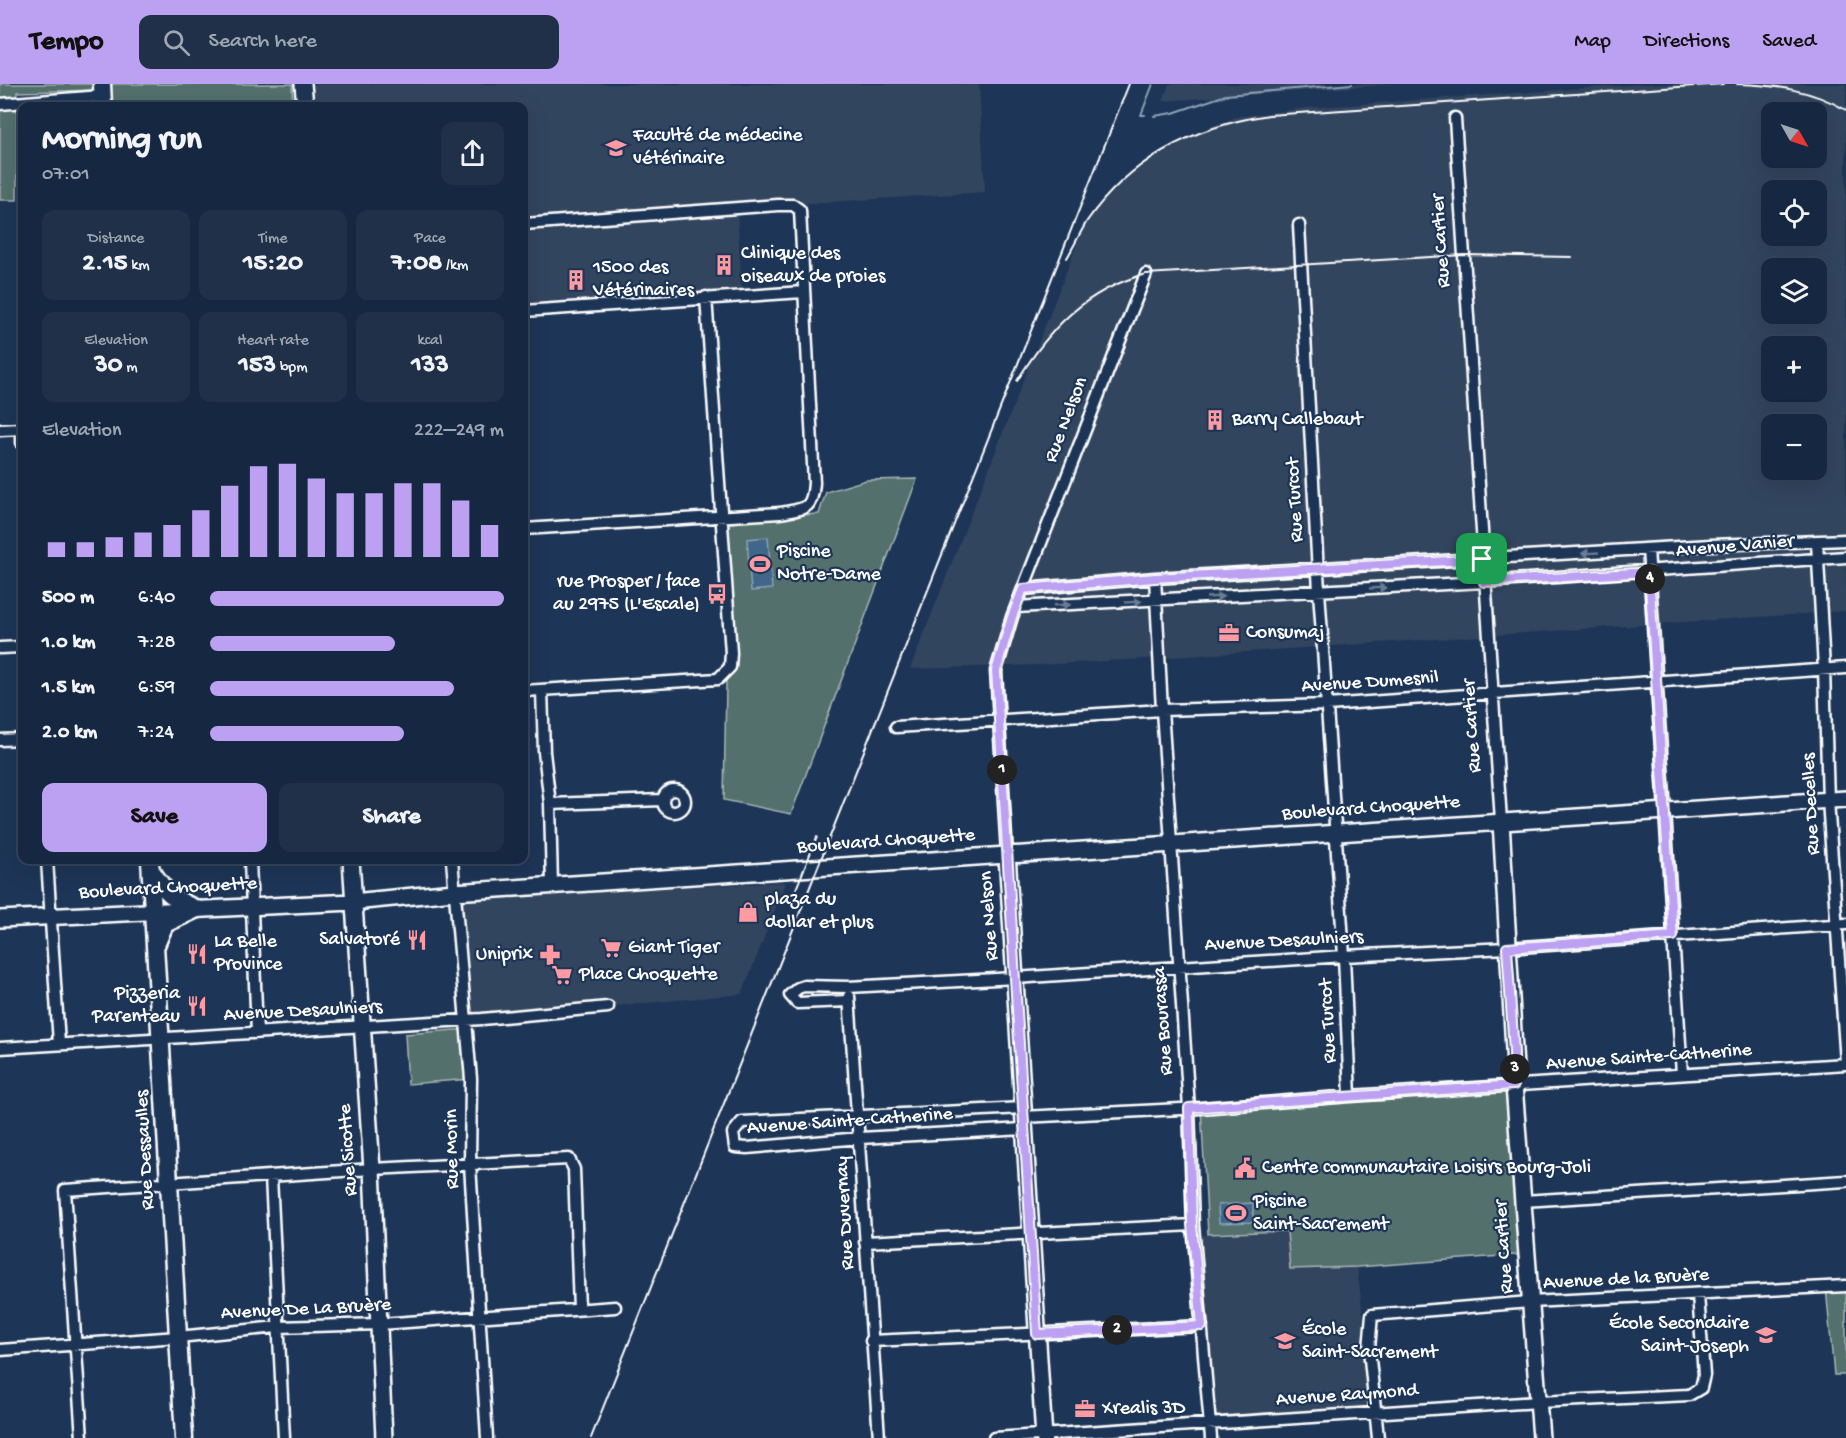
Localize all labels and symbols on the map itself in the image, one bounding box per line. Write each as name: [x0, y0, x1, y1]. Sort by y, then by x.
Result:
north arrow: [1761, 102, 1827, 168]
place label: Faculté de médecine vétérinaire: [632, 125, 803, 171]
school or university icon: Faculté de médecine vétérinaire: [604, 136, 628, 160]
street label: Rue Cartier: [1427, 191, 1457, 289]
place label: Clinique des oiseaux de proies: [741, 243, 886, 289]
building icon: Clinique des oiseaux de proies: [712, 253, 736, 277]
place label: 1500 des Vétérinaires: [592, 257, 695, 303]
building icon: 1500 des Vétérinaires: [564, 268, 588, 292]
street label: Rue Nelson: [1040, 373, 1094, 466]
building icon: Barry Callebaut: [1203, 408, 1227, 432]
place label: Barry Callebaut: [1231, 409, 1364, 432]
street label: Rue Turcot: [1282, 455, 1310, 543]
street label: Avenue Vanier: [1675, 530, 1797, 564]
pin: [1456, 533, 1507, 584]
place label: Piscine Notre-Dame: [776, 541, 882, 587]
one-way arrow: [1580, 548, 1599, 557]
sports icon: Piscine Notre-Dame: [748, 552, 772, 576]
pin: 4: [1635, 564, 1665, 594]
place label: rue Prosper / face au 2975 (L'Escale): [553, 571, 701, 617]
bus stop icon: rue Prosper / face au 2975 (L'Escale): [705, 582, 729, 606]
one-way arrow: [1368, 583, 1387, 592]
one-way arrow: [1206, 592, 1225, 601]
one-way arrow: [1123, 597, 1142, 606]
one-way arrow: [1053, 600, 1072, 610]
office icon: Consumaj: [1217, 621, 1241, 645]
place label: Consumaj: [1246, 622, 1325, 645]
street label: Avenue Dumesnil: [1301, 667, 1439, 699]
street label: Rue Cartier: [1458, 676, 1488, 774]
street label: Rue Decelles: [1798, 752, 1826, 855]
pin: 1: [987, 755, 1017, 785]
street label: Boulevard Choquette: [1280, 791, 1461, 827]
street label: Boulevard Choquette: [795, 824, 976, 860]
street label: Rue Nelson: [975, 870, 1005, 962]
street label: Boulevard Choquette: [77, 873, 258, 905]
place label: plaza du dollar et plus: [764, 889, 874, 935]
shop icon: plaza du dollar et plus: [736, 900, 760, 924]
street label: Avenue Desaulniers: [1204, 926, 1365, 958]
restaurant icon: Salvatoré: [405, 928, 429, 952]
place label: Salvatoré: [319, 929, 401, 952]
place label: La Belle Province: [213, 931, 283, 977]
supermarket icon: Giant Tiger: [599, 936, 623, 960]
place label: Giant Tiger: [628, 937, 721, 960]
restaurant icon: La Belle Province: [185, 942, 209, 966]
pharmacy icon: Uniprix: [538, 943, 562, 967]
place label: Uniprix: [476, 944, 533, 967]
supermarket icon: Place Choquette: [550, 963, 574, 987]
place label: Place Choquette: [578, 964, 718, 987]
street label: Rue Bourassa: [1149, 965, 1179, 1076]
street label: Rue Turcot: [1315, 976, 1343, 1064]
place label: Pizzeria Parenteau: [91, 983, 181, 1029]
restaurant icon: Pizzeria Parenteau: [185, 994, 209, 1018]
street label: Avenue Desaulniers: [223, 996, 384, 1028]
street label: Avenue Sainte-Catherine: [1545, 1039, 1753, 1077]
pin: 3: [1500, 1054, 1530, 1084]
street label: Rue Dessaulles: [131, 1089, 161, 1211]
street label: Rue Sicotte: [334, 1102, 364, 1197]
street label: Avenue Sainte-Catherine: [746, 1103, 954, 1141]
street label: Rue Morin: [441, 1108, 465, 1189]
street label: Rue Duvernay: [832, 1155, 860, 1271]
public building icon: Centre communautaire Loisirs Bourg-Joli: [1233, 1156, 1257, 1180]
place label: Centre communautaire Loisirs Bourg-Joli: [1262, 1157, 1591, 1180]
place label: Piscine Saint-Sacrement: [1252, 1191, 1390, 1237]
street label: Rue Cartier: [1490, 1197, 1520, 1295]
sports icon: Piscine Saint-Sacrement: [1224, 1201, 1248, 1225]
street label: Avenue de la Bruère: [1542, 1264, 1710, 1296]
street label: Avenue De La Bruère: [220, 1294, 392, 1326]
place label: École Secondaire Saint-Joseph: [1609, 1312, 1750, 1359]
pin: 2: [1102, 1315, 1132, 1345]
place label: École Saint-Sacrement: [1302, 1318, 1439, 1365]
school or university icon: École Secondaire Saint-Joseph: [1754, 1323, 1778, 1347]
school or university icon: École Saint-Sacrement: [1273, 1329, 1297, 1353]
street label: Avenue Raymond: [1275, 1379, 1421, 1412]
office icon: Xrealis 3D: [1073, 1397, 1097, 1421]
place label: Xrealis 3D: [1101, 1398, 1186, 1421]

